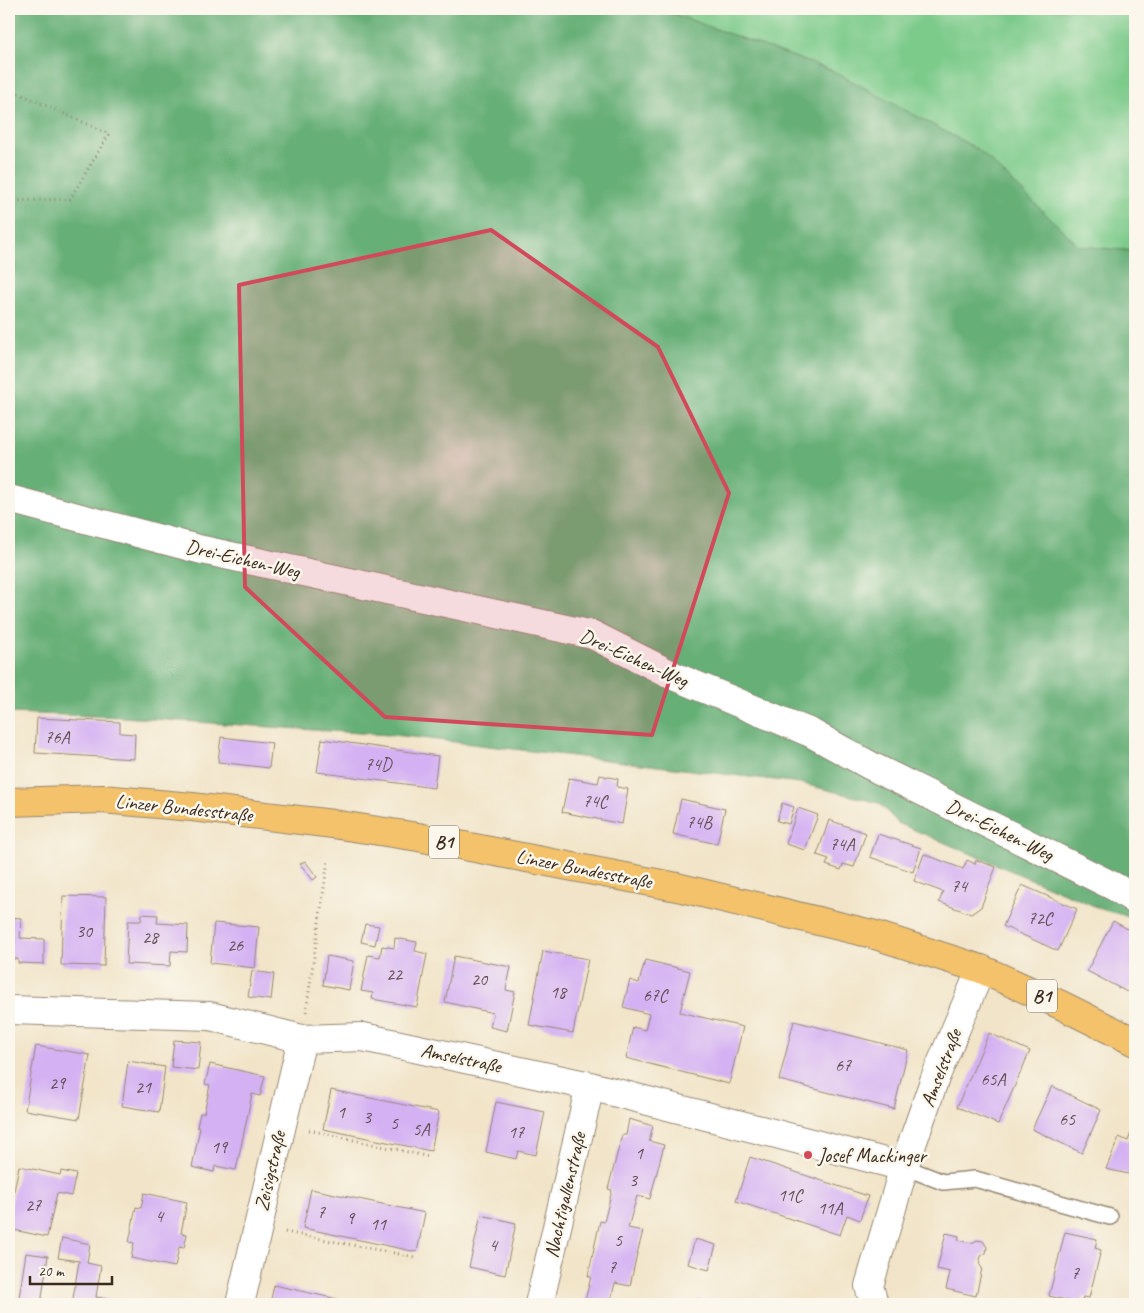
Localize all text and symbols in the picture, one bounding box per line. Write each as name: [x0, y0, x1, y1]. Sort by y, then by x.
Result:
street label: Drei-Eichen-Weg: [183, 534, 303, 584]
street label: Drei-Eichen-Weg: [576, 623, 693, 693]
house number: 76A: [44, 726, 71, 748]
house number: 74D: [365, 753, 393, 775]
street label: Linzer Bundesstraße: [114, 788, 255, 828]
house number: 74C: [583, 790, 610, 812]
street label: Drei-Eichen-Weg: [942, 793, 1059, 867]
house number: 74B: [686, 811, 713, 833]
road number: B1: [429, 826, 459, 859]
house number: 74A: [829, 833, 856, 855]
street label: Linzer Bundesstraße: [514, 844, 655, 895]
house number: 74: [951, 875, 969, 897]
house number: 72C: [1028, 907, 1055, 929]
house number: 30: [76, 920, 94, 942]
house number: 28: [142, 926, 160, 948]
house number: 26: [227, 934, 244, 956]
house number: 22: [386, 963, 404, 985]
house number: 20: [471, 968, 489, 990]
road number: B1: [1027, 979, 1057, 1012]
house number: 18: [550, 981, 568, 1003]
house number: 67C: [643, 984, 670, 1006]
street label: Amselstraße: [915, 1024, 968, 1110]
street label: Amselstraße: [419, 1037, 505, 1079]
house number: 67: [835, 1054, 852, 1076]
house number: 65A: [980, 1068, 1007, 1090]
house number: 29: [49, 1072, 67, 1094]
house number: 21: [135, 1076, 152, 1098]
house number: 1: [337, 1101, 346, 1123]
house number: 3: [363, 1106, 373, 1128]
house number: 65: [1059, 1108, 1076, 1130]
house number: 5: [390, 1112, 399, 1134]
house number: 5A: [412, 1118, 431, 1140]
house number: 17: [508, 1121, 525, 1143]
street label: Zeisigstraße: [249, 1127, 292, 1213]
street label: Nachtigallenstraße: [538, 1128, 592, 1260]
house number: 19: [211, 1136, 229, 1158]
house number: 1: [635, 1142, 644, 1164]
place label: Josef Mackinger: [817, 1143, 928, 1168]
marker: Josef Mackinger: [802, 1149, 814, 1161]
house number: 3: [629, 1169, 639, 1191]
house number: 11C: [778, 1184, 805, 1206]
house number: 27: [25, 1194, 42, 1216]
house number: 11A: [817, 1197, 844, 1219]
house number: 7: [317, 1201, 326, 1223]
house number: 4: [155, 1205, 165, 1227]
house number: 9: [346, 1207, 356, 1229]
house number: 11: [370, 1213, 387, 1235]
house number: 5: [614, 1229, 623, 1251]
house number: 4: [489, 1234, 499, 1256]
scale bar: [30, 1253, 112, 1285]
house number: 7: [608, 1256, 617, 1278]
text: 20 m: [38, 1262, 65, 1281]
house number: 7: [1071, 1262, 1080, 1284]

